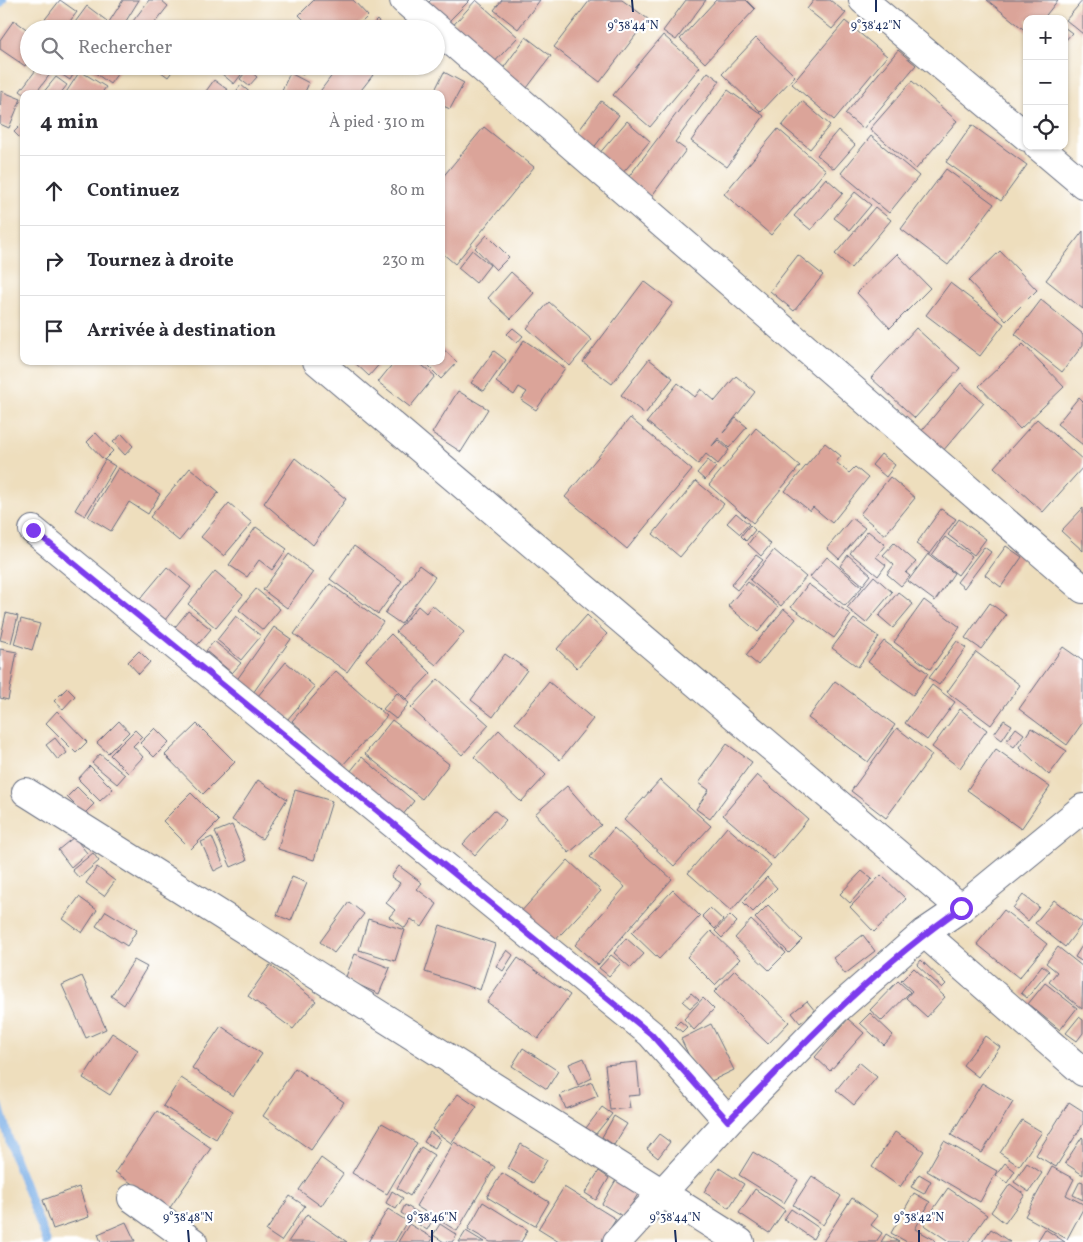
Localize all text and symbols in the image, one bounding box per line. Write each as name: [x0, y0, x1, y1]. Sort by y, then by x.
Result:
map controls: [1023, 15, 1068, 150]
button: +: [1023, 15, 1068, 60]
text: 9°38'44"N: [607, 18, 659, 34]
text: 9°38'42"N: [851, 18, 901, 34]
search box: [20, 20, 445, 75]
icon: search: [38, 34, 66, 62]
text: Rechercher: [78, 35, 172, 61]
button: −: [1023, 60, 1068, 105]
button: locate: [1023, 105, 1068, 150]
text: 4 min: [40, 108, 99, 137]
text: À pied · 310 m: [329, 112, 425, 134]
icon: ahead: [40, 177, 68, 205]
text: Continuez: [87, 178, 179, 204]
text: 80 m: [390, 180, 425, 202]
icon: right: [40, 247, 68, 275]
text: Tournez à droite: [87, 248, 234, 274]
text: 230 m: [382, 250, 425, 272]
icon: arrive: [40, 317, 68, 345]
text: Arrivée à destination: [87, 318, 276, 344]
route end: [22, 519, 45, 542]
route start: [950, 897, 973, 920]
text: 9°38'48"N: [163, 1210, 213, 1226]
text: 9°38'46"N: [407, 1210, 457, 1226]
text: 9°38'44"N: [649, 1210, 701, 1226]
text: 9°38'42"N: [894, 1210, 944, 1226]

